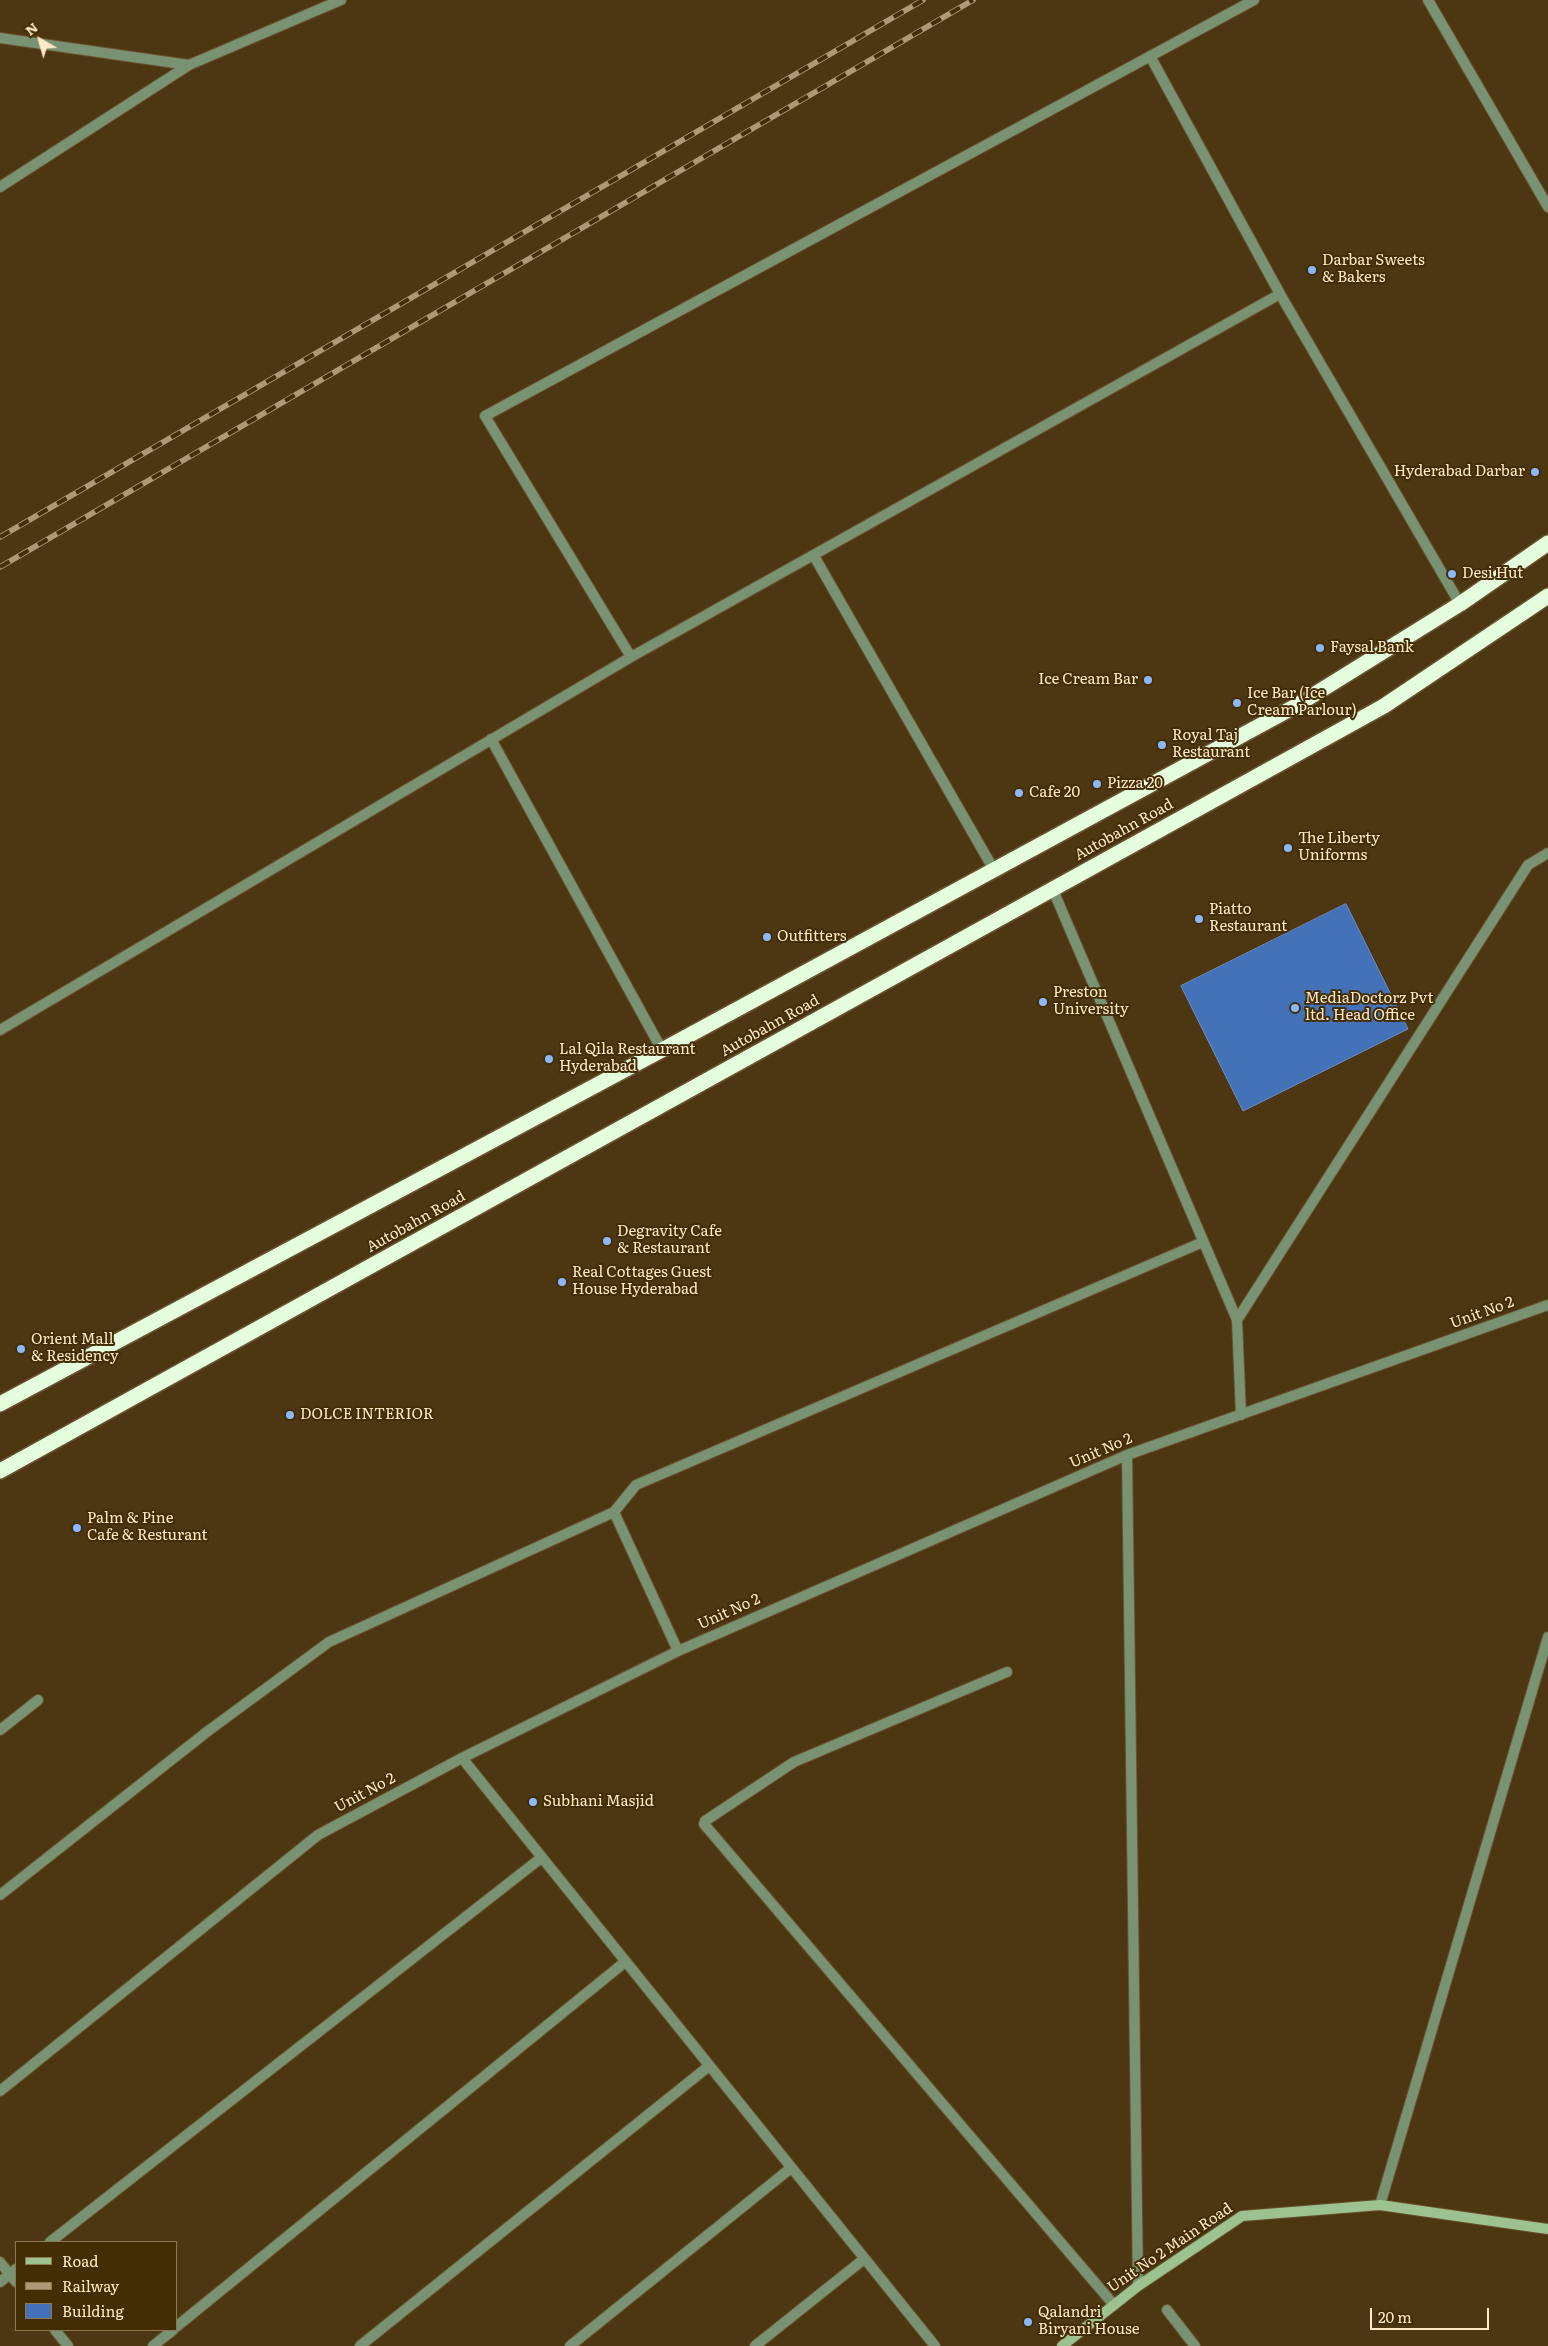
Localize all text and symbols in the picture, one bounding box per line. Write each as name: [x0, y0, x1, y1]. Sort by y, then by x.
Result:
north arrow: [15, 15, 65, 65]
text: N: [20, 17, 42, 40]
place label: Darbar Sweets & Bakers: [1322, 252, 1425, 287]
marker: Darbar Sweets & Bakers: [1306, 264, 1318, 276]
place label: Hyderabad Darbar: [1394, 463, 1525, 481]
marker: Hyderabad Darbar: [1529, 466, 1541, 478]
place label: Desi Hut: [1462, 565, 1523, 583]
marker: Desi Hut: [1446, 568, 1458, 580]
place label: Faysal Bank: [1330, 639, 1414, 657]
marker: Faysal Bank: [1314, 642, 1326, 654]
place label: Ice Cream Bar: [1038, 671, 1138, 689]
marker: Ice Cream Bar: [1142, 674, 1154, 686]
place label: Ice Bar (Ice Cream Parlour): [1247, 685, 1357, 720]
marker: Ice Bar (Ice Cream Parlour): [1231, 697, 1243, 709]
place label: Royal Taj Restaurant: [1172, 727, 1250, 762]
marker: Royal Taj Restaurant: [1156, 739, 1168, 751]
place label: Pizza 20: [1107, 775, 1163, 793]
marker: Pizza 20: [1091, 778, 1103, 790]
place label: Cafe 20: [1029, 784, 1080, 802]
marker: Cafe 20: [1013, 787, 1025, 799]
street label: Autobahn Road: [1071, 795, 1177, 865]
place label: The Liberty Uniforms: [1298, 830, 1380, 865]
marker: The Liberty Uniforms: [1282, 842, 1294, 854]
place label: Piatto Restaurant: [1209, 901, 1287, 936]
marker: Piatto Restaurant: [1193, 913, 1205, 925]
place label: Outfitters: [777, 928, 847, 946]
marker: Outfitters: [761, 931, 773, 943]
place label: Preston University: [1053, 984, 1129, 1019]
place label: MediaDoctorz Pvt ltd. Head Office: [1305, 990, 1434, 1025]
street label: Autobahn Road: [717, 991, 823, 1061]
marker: Preston University: [1037, 996, 1049, 1008]
marker: MediaDoctorz Pvt ltd. Head Office: [1289, 1002, 1301, 1014]
place label: Lal Qila Restaurant Hyderabad: [559, 1041, 695, 1076]
marker: Lal Qila Restaurant Hyderabad: [543, 1053, 555, 1065]
street label: Autobahn Road: [363, 1187, 469, 1257]
place label: Degravity Cafe & Restaurant: [617, 1223, 722, 1258]
marker: Degravity Cafe & Restaurant: [601, 1235, 613, 1247]
place label: Real Cottages Guest House Hyderabad: [572, 1264, 712, 1299]
marker: Real Cottages Guest House Hyderabad: [556, 1276, 568, 1288]
street label: Unit No 2: [1448, 1293, 1516, 1333]
place label: Orient Mall & Residency: [31, 1331, 119, 1366]
marker: Orient Mall & Residency: [15, 1343, 27, 1355]
place label: DOLCE INTERIOR: [300, 1406, 434, 1424]
marker: DOLCE INTERIOR: [284, 1409, 296, 1421]
street label: Unit No 2: [1067, 1430, 1135, 1472]
place label: Palm & Pine Cafe & Resturant: [87, 1510, 208, 1545]
marker: Palm & Pine Cafe & Resturant: [71, 1522, 83, 1534]
street label: Unit No 2: [695, 1590, 763, 1634]
street label: Unit No 2: [331, 1769, 399, 1817]
place label: Subhani Masjid: [543, 1793, 654, 1811]
marker: Subhani Masjid: [527, 1796, 539, 1808]
street label: Unit No 2 Main Road: [1104, 2200, 1236, 2296]
legend: [15, 2241, 178, 2331]
text: Road: [62, 2249, 98, 2272]
text: Railway: [62, 2274, 119, 2297]
scale bar: [1373, 2298, 1492, 2330]
text: Building: [62, 2299, 124, 2322]
place label: Qalandri Biryani House: [1038, 2304, 1139, 2339]
text: 20 m: [1378, 2305, 1412, 2328]
marker: Qalandri Biryani House: [1022, 2316, 1034, 2328]

